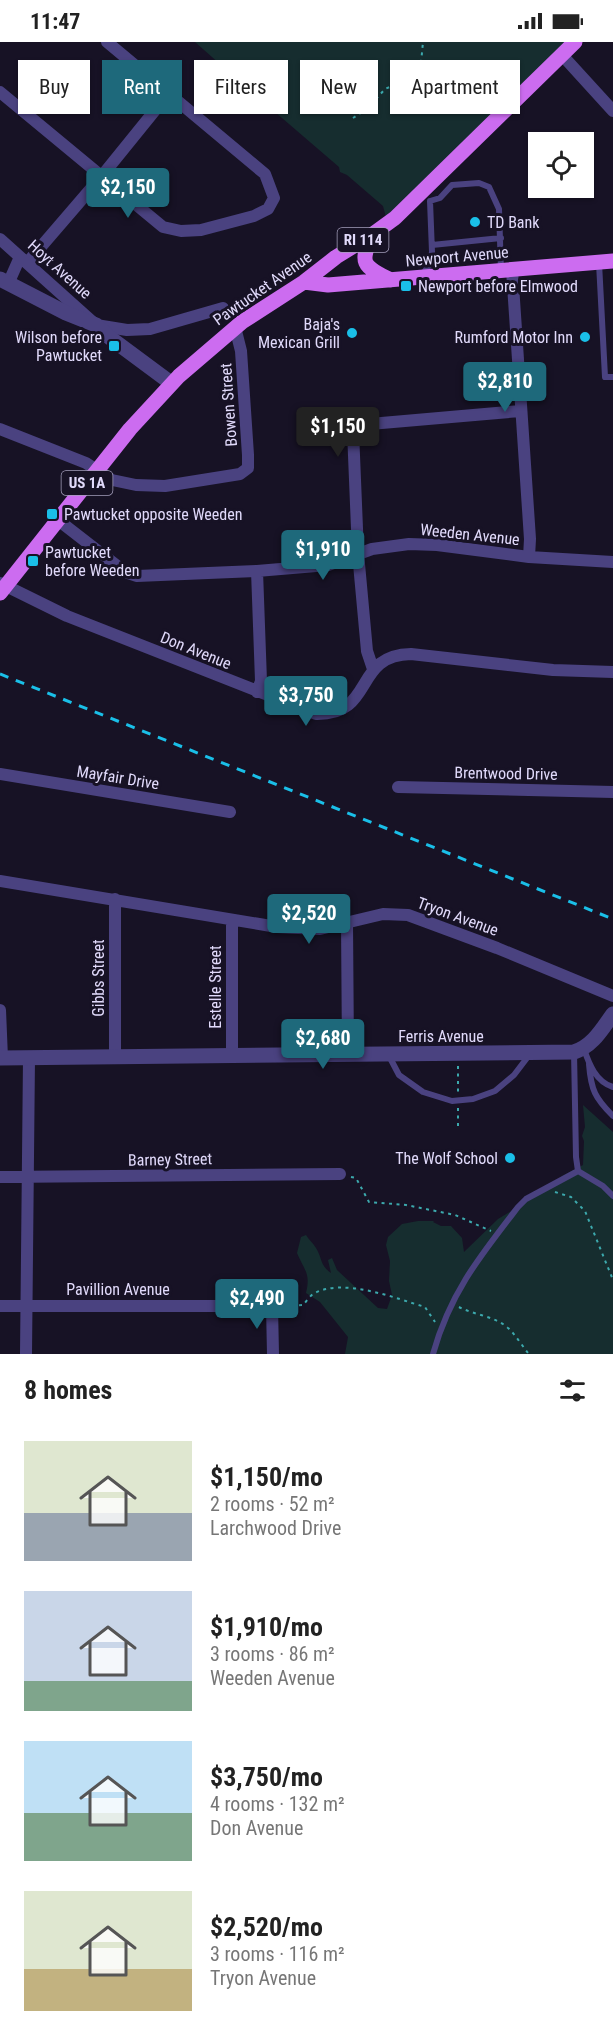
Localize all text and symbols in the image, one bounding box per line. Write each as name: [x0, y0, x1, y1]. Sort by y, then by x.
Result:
text: 11:47: [30, 9, 81, 34]
chip: Buy: [18, 60, 90, 114]
chip: Rent: [102, 60, 182, 114]
chip: Filters: [194, 60, 288, 114]
chip: New: [300, 60, 378, 114]
chip: Apartment: [390, 60, 520, 114]
map controls: [528, 132, 594, 198]
button: locate: [528, 132, 594, 198]
pin: $2,150: [79, 168, 177, 219]
text: $2,150: [100, 175, 156, 199]
place label: TD Bank: [487, 213, 540, 232]
marker: TD Bank: [468, 215, 482, 229]
road number: RI 114: [338, 228, 388, 252]
street label: Hoyt Avenue: [24, 236, 95, 303]
street label: Newport Avenue: [405, 243, 509, 270]
street label: Pawtucket Avenue: [209, 247, 315, 329]
place label: Newport before Elmwood: [418, 277, 578, 296]
marker: Newport before Elmwood: [399, 279, 413, 293]
place label: Baja's Mexican Grill: [258, 315, 340, 352]
marker: Baja's Mexican Grill: [345, 326, 359, 340]
place label: Wilson before Pawtucket: [15, 328, 102, 365]
place label: Rumford Motor Inn: [455, 328, 573, 347]
marker: Rumford Motor Inn: [578, 330, 592, 344]
marker: Wilson before Pawtucket: [107, 339, 121, 353]
street label: Bowen Street: [216, 362, 241, 447]
pin: $2,810: [456, 362, 554, 413]
text: $2,810: [477, 369, 533, 393]
pin: $1,150: [289, 407, 387, 458]
text: $1,150: [310, 414, 366, 438]
road number: US 1A: [62, 471, 112, 495]
place label: Pawtucket opposite Weeden: [64, 505, 243, 524]
marker: Pawtucket opposite Weeden: [45, 507, 59, 521]
street label: Weeden Avenue: [419, 520, 521, 549]
pin: $1,910: [274, 530, 372, 581]
text: $1,910: [295, 537, 351, 561]
place label: Pawtucket before Weeden: [45, 543, 140, 580]
marker: Pawtucket before Weeden: [26, 554, 40, 568]
street label: Don Avenue: [158, 628, 234, 673]
pin: $3,750: [257, 676, 355, 727]
text: $3,750: [278, 683, 334, 707]
street label: Mayfair Drive: [75, 762, 161, 793]
street label: Brentwood Drive: [454, 763, 558, 784]
street label: Tryon Avenue: [415, 893, 501, 940]
pin: $2,520: [260, 894, 358, 945]
text: $2,520: [281, 901, 337, 925]
street label: Gibbs Street: [89, 939, 108, 1017]
street label: Estelle Street: [206, 945, 225, 1029]
pin: $2,680: [274, 1019, 372, 1070]
text: $2,680: [295, 1026, 351, 1050]
street label: Ferris Avenue: [398, 1027, 484, 1046]
street label: Barney Street: [128, 1149, 213, 1170]
place label: The Wolf School: [395, 1149, 498, 1168]
marker: The Wolf School: [503, 1151, 517, 1165]
pin: $2,490: [208, 1279, 306, 1330]
street label: Pavillion Avenue: [66, 1280, 170, 1299]
text: $2,490: [229, 1286, 285, 1310]
icon: filters: [556, 1374, 589, 1407]
text: 8 homes: [24, 1375, 112, 1405]
text: $1,150/mo: [210, 1462, 323, 1492]
icon: home: [72, 1465, 144, 1537]
text: 2 rooms · 52 m²: [210, 1492, 335, 1516]
text: Larchwood Drive: [210, 1516, 341, 1540]
text: $1,910/mo: [210, 1612, 323, 1642]
icon: home: [72, 1615, 144, 1687]
text: 3 rooms · 86 m²: [210, 1642, 335, 1666]
text: Weeden Avenue: [210, 1666, 335, 1690]
text: $3,750/mo: [210, 1762, 323, 1792]
icon: home: [72, 1765, 144, 1837]
text: 4 rooms · 132 m²: [210, 1792, 345, 1816]
text: Don Avenue: [210, 1816, 303, 1840]
text: $2,520/mo: [210, 1912, 323, 1942]
icon: home: [72, 1915, 144, 1987]
text: 3 rooms · 116 m²: [210, 1942, 345, 1966]
text: Tryon Avenue: [210, 1966, 316, 1990]

